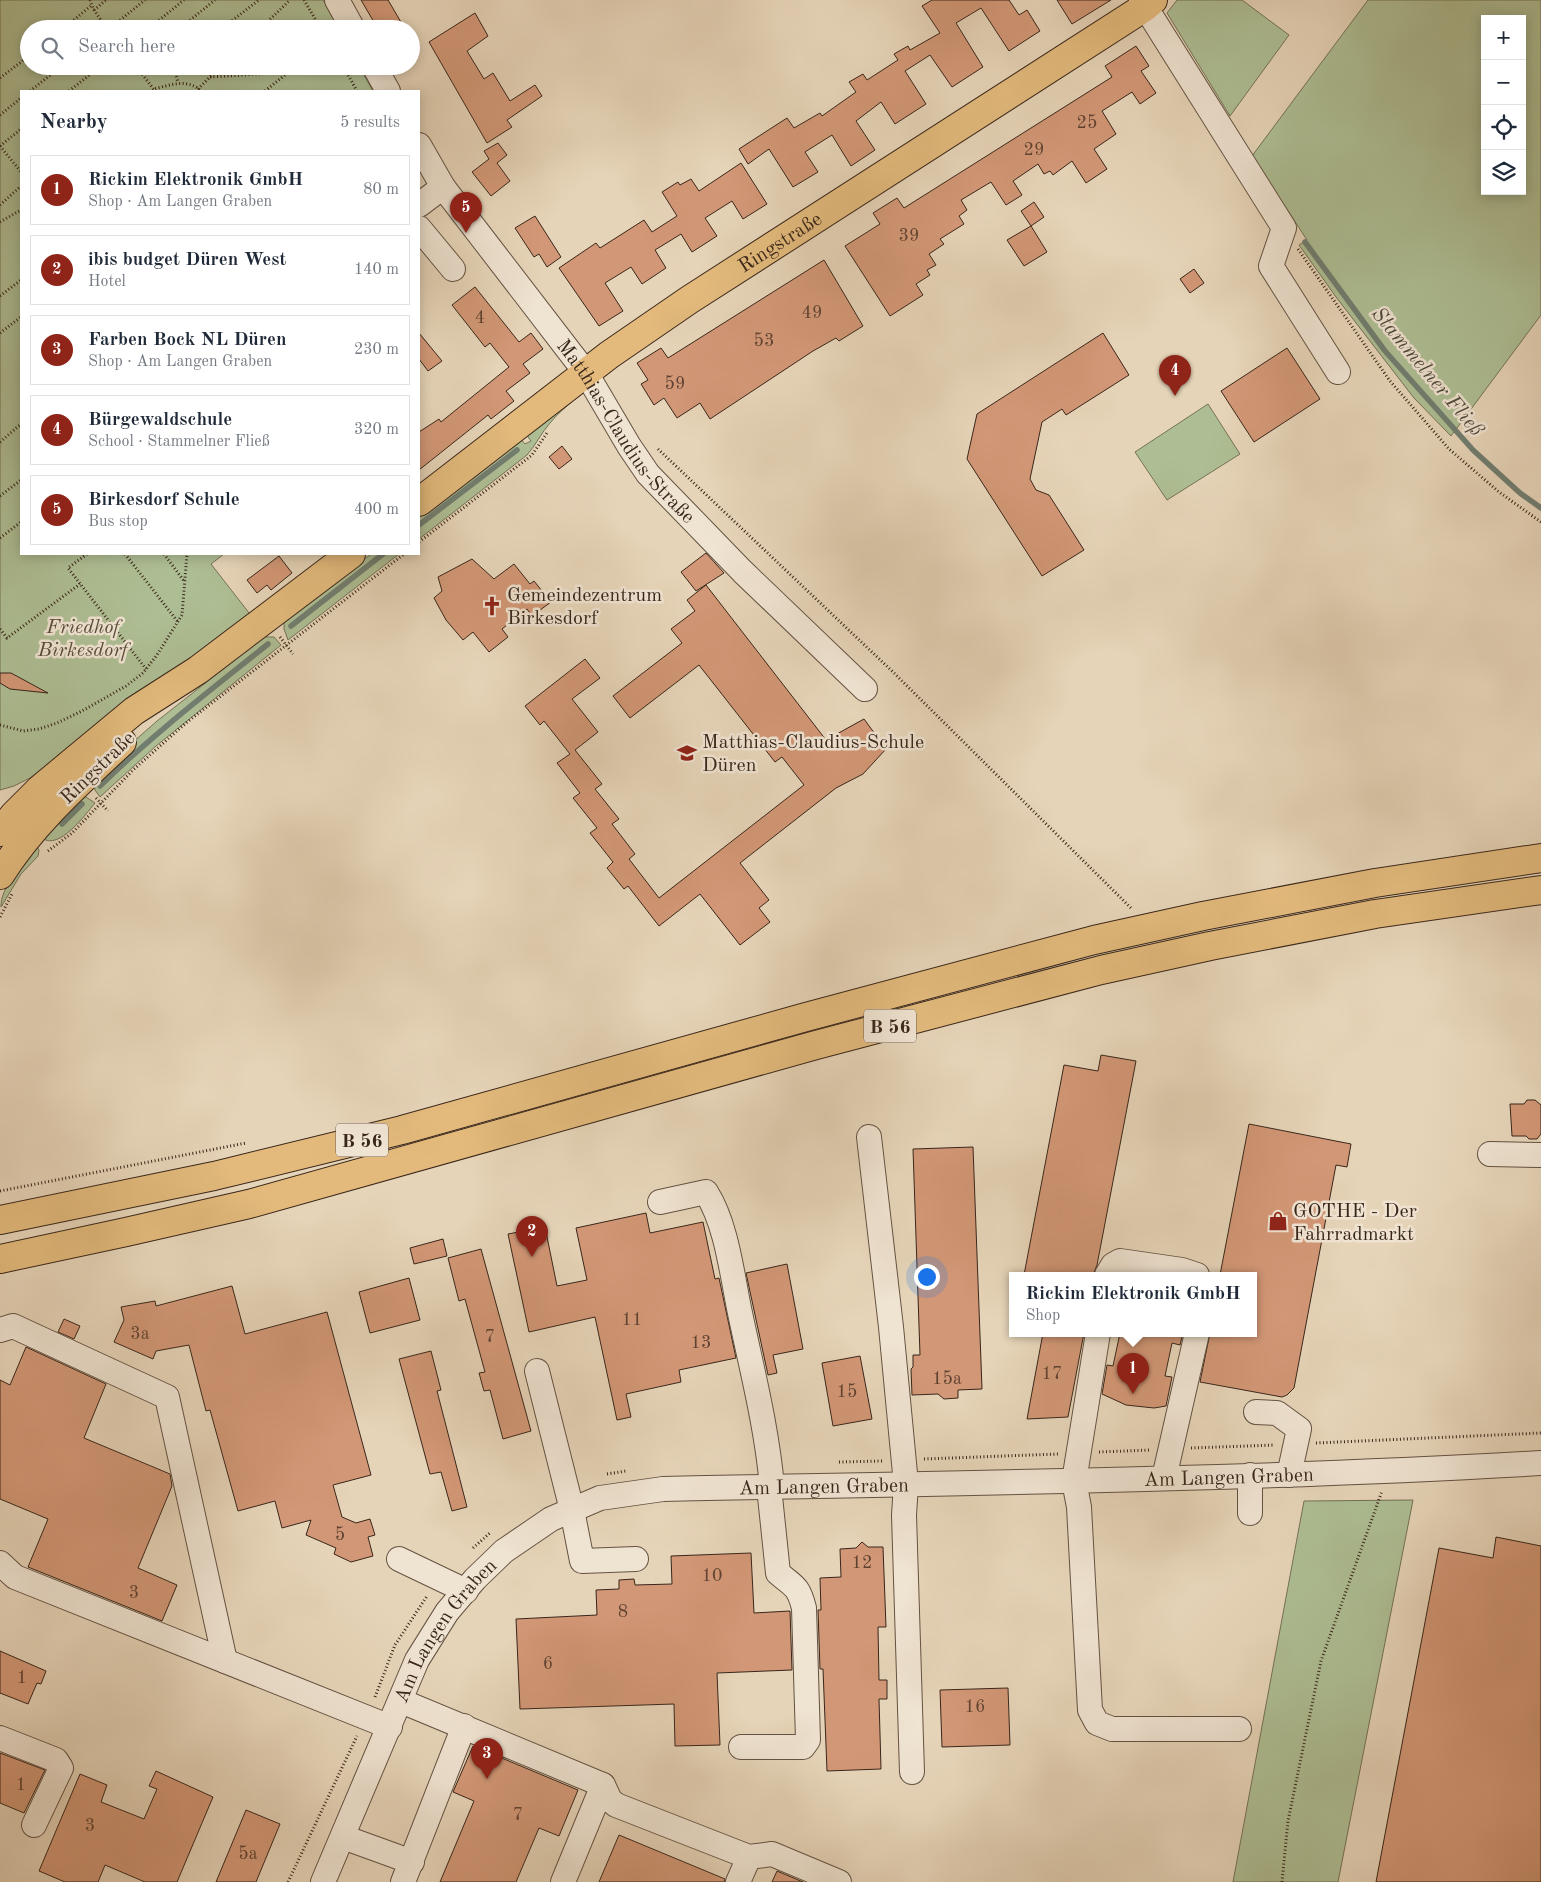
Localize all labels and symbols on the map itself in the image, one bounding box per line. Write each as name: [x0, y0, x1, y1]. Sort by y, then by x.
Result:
house number: 25: [1077, 114, 1097, 132]
house number: 29: [1024, 141, 1044, 159]
pin: 5: [450, 192, 482, 233]
street label: Ringstraße: [735, 209, 826, 278]
house number: 39: [899, 227, 919, 245]
water label: Stammelner Fließ: [1367, 303, 1487, 441]
house number: 49: [802, 304, 822, 322]
house number: 4: [475, 309, 485, 327]
house number: 53: [754, 332, 774, 350]
street label: Matthias-Claudius-Straße: [552, 336, 698, 528]
pin: 4: [1159, 355, 1191, 396]
house number: 59: [665, 375, 685, 393]
place label: Gemeindezentrum Birkesdorf: [507, 586, 662, 629]
church icon: Gemeindezentrum Birkesdorf: [481, 595, 503, 617]
park label: Friedhof Birkesdorf: [37, 618, 132, 661]
street label: Ringstraße: [57, 728, 139, 809]
place label: Matthias-Claudius-Schule Düren: [702, 733, 924, 776]
school or university icon: Matthias-Claudius-Schule Düren: [676, 742, 698, 764]
road number: B 56: [864, 1009, 916, 1042]
road number: B 56: [336, 1124, 388, 1156]
place label: GOTHE - Der Fahrradmarkt: [1293, 1202, 1417, 1245]
shop icon: GOTHE - Der Fahrradmarkt: [1267, 1210, 1289, 1232]
pin: 2: [516, 1216, 548, 1257]
your location: [914, 1264, 940, 1290]
house number: 11: [622, 1311, 642, 1329]
house number: 3a: [130, 1325, 150, 1343]
house number: 7: [485, 1328, 495, 1346]
house number: 13: [691, 1334, 711, 1352]
pin: 1: [1117, 1353, 1149, 1394]
house number: 17: [1042, 1365, 1062, 1383]
house number: 15a: [932, 1370, 962, 1388]
house number: 15: [837, 1383, 857, 1401]
street label: Am Langen Graben: [1144, 1466, 1314, 1491]
street label: Am Langen Graben: [739, 1476, 909, 1499]
house number: 5: [335, 1526, 345, 1544]
house number: 12: [852, 1554, 872, 1572]
street label: Am Langen Graben: [392, 1556, 502, 1706]
house number: 10: [702, 1567, 722, 1585]
house number: 3: [129, 1584, 139, 1602]
house number: 8: [618, 1603, 628, 1621]
house number: 6: [543, 1655, 553, 1673]
house number: 1: [17, 1669, 27, 1687]
house number: 16: [965, 1698, 985, 1716]
pin: 3: [471, 1738, 503, 1779]
house number: 1: [16, 1776, 26, 1794]
house number: 7: [513, 1806, 523, 1824]
house number: 3: [85, 1817, 95, 1835]
house number: 5a: [238, 1845, 258, 1863]

